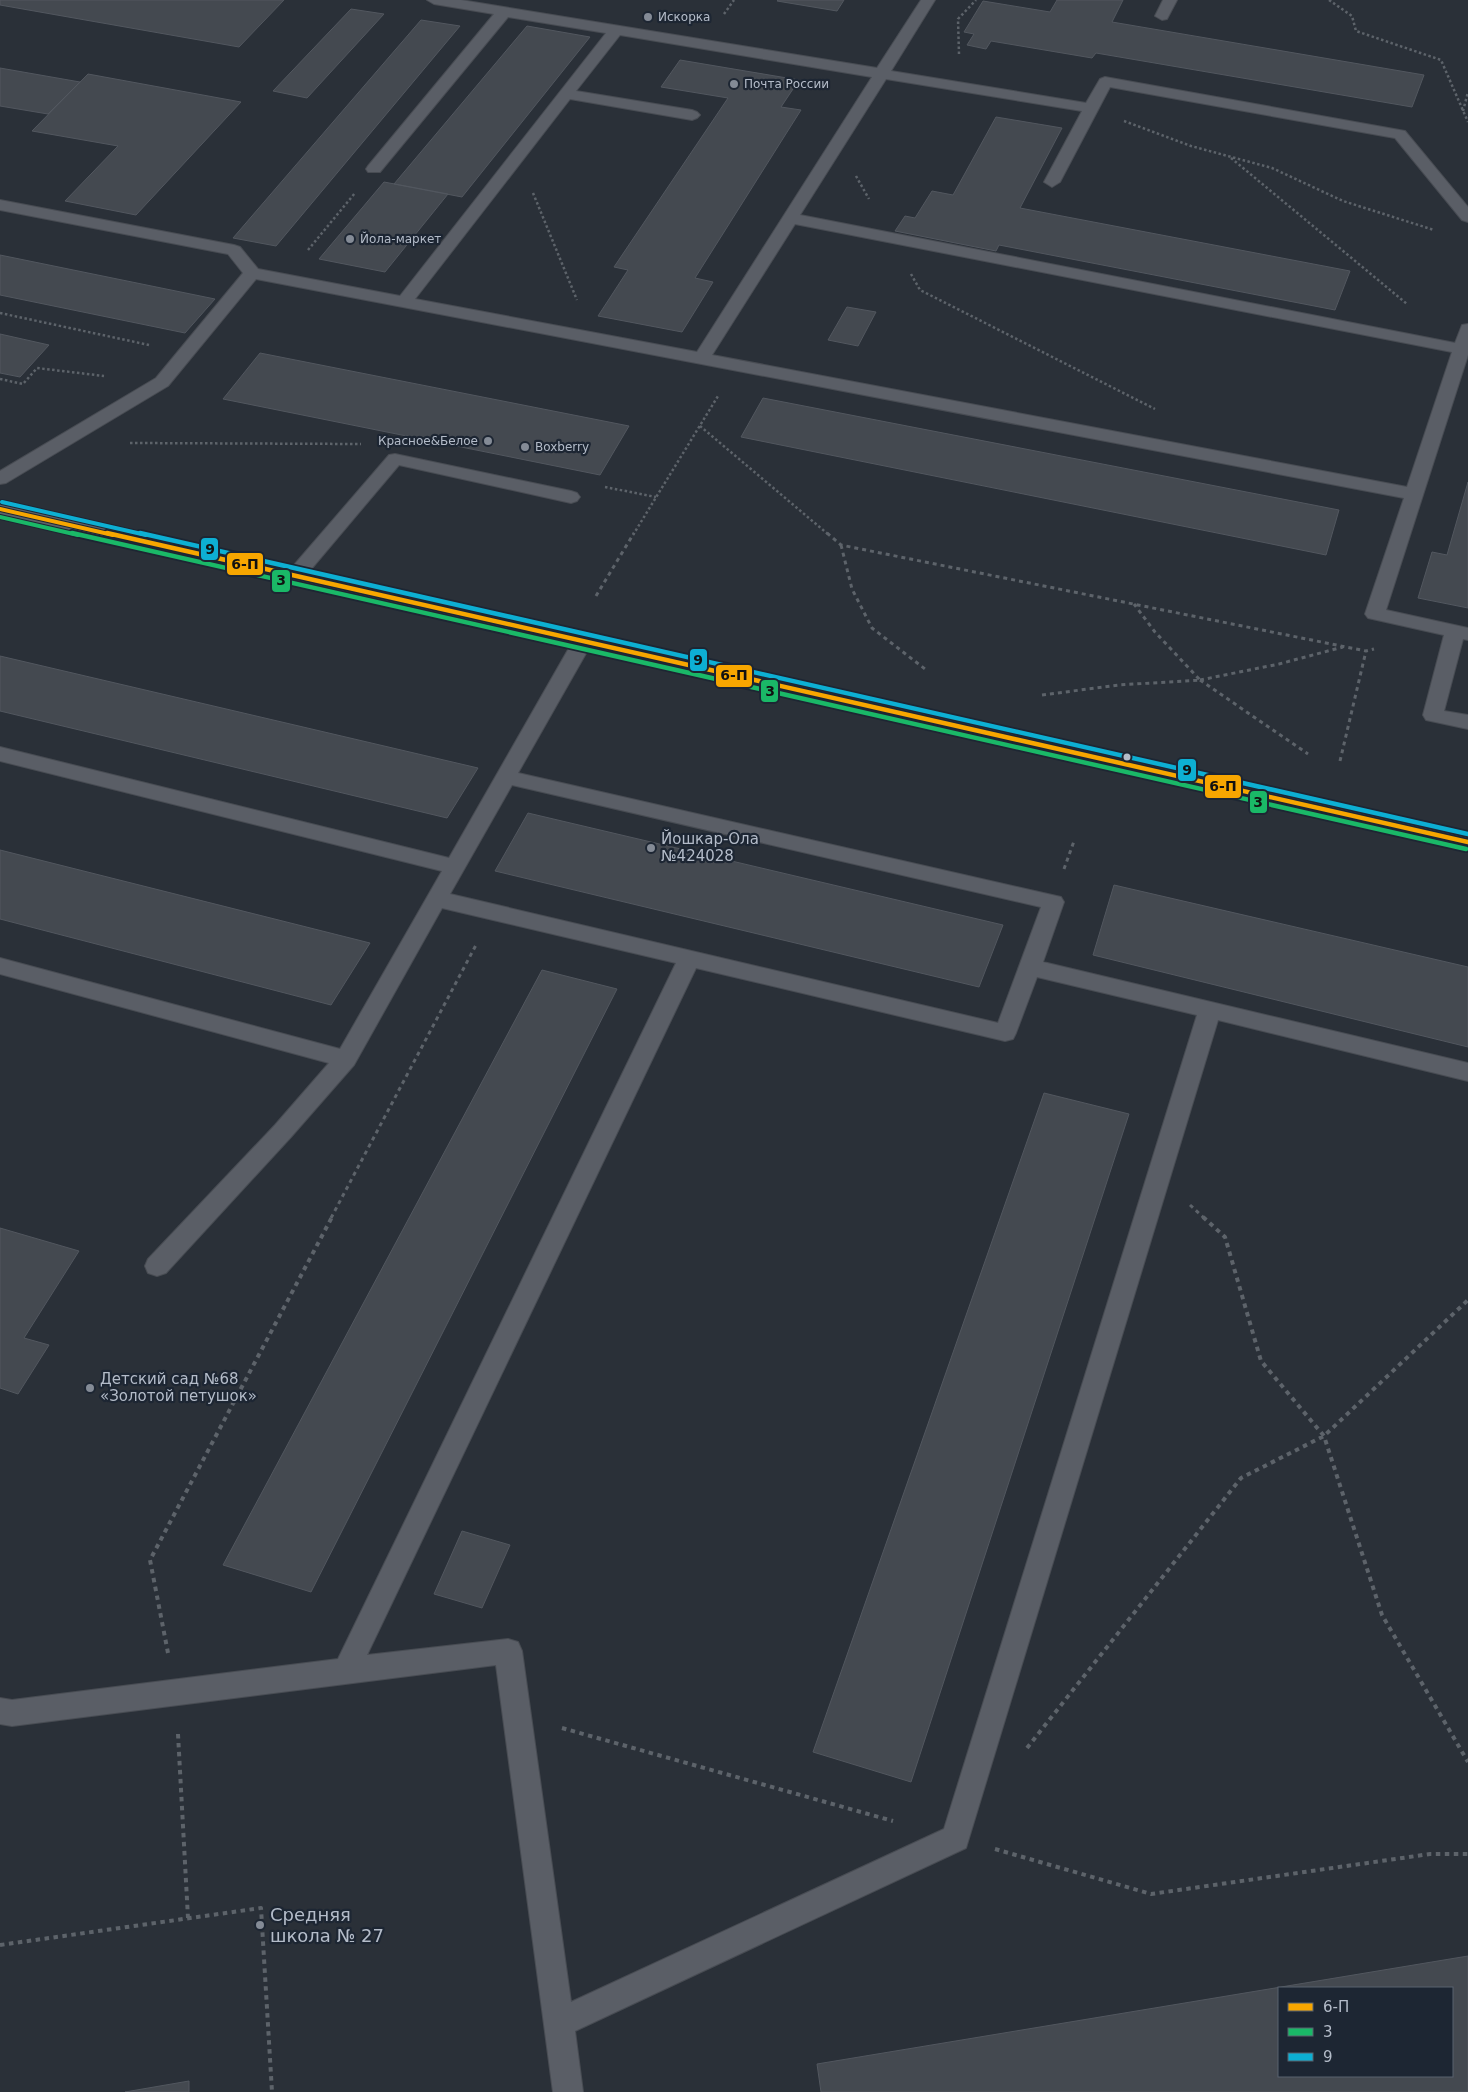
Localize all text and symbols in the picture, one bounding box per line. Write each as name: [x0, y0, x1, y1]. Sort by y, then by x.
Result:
place label: Искорка: [658, 10, 710, 24]
marker: Искорка: [642, 11, 654, 23]
place label: Почта России: [744, 77, 829, 91]
marker: Почта России: [728, 78, 740, 90]
place label: Йола-маркет: [360, 231, 441, 246]
marker: Йола-маркет: [344, 233, 356, 245]
place label: Красное&Белое: [378, 434, 478, 448]
marker: Красное&Белое: [482, 435, 494, 447]
place label: Boxberry: [535, 440, 589, 454]
marker: Boxberry: [519, 441, 531, 453]
line badge: 9: [200, 537, 219, 561]
text: 9: [205, 541, 215, 557]
line badge: 6-П: [226, 552, 264, 576]
text: 6-П: [231, 556, 259, 572]
line badge: 3: [271, 569, 291, 593]
text: 3: [276, 572, 286, 588]
line badge: 9: [689, 648, 708, 672]
text: 9: [693, 652, 703, 668]
line badge: 6-П: [715, 664, 753, 688]
text: 6-П: [720, 667, 748, 683]
line badge: 3: [760, 679, 779, 703]
text: 3: [765, 683, 775, 699]
unlabelled marker: [1122, 752, 1132, 762]
line badge: 9: [1177, 758, 1197, 782]
text: 9: [1182, 762, 1192, 778]
line badge: 6-П: [1204, 774, 1242, 799]
text: 6-П: [1209, 778, 1237, 794]
line badge: 3: [1249, 790, 1268, 814]
text: 3: [1253, 794, 1263, 810]
place label: Йошкар-Ола №424028: [661, 829, 759, 865]
marker: Йошкар-Ола №424028: [645, 842, 657, 854]
place label: Детский сад №68 «Золотой петушок»: [100, 1370, 257, 1405]
marker: Детский сад №68 «Золотой петушок»: [84, 1382, 96, 1394]
place label: Средняя школа № 27: [270, 1904, 384, 1946]
marker: Средняя школа № 27: [254, 1919, 266, 1931]
legend: [1278, 1987, 1453, 2077]
text: 6-П: [1323, 1998, 1349, 2016]
text: 3: [1323, 2023, 1333, 2041]
text: 9: [1323, 2048, 1333, 2066]

